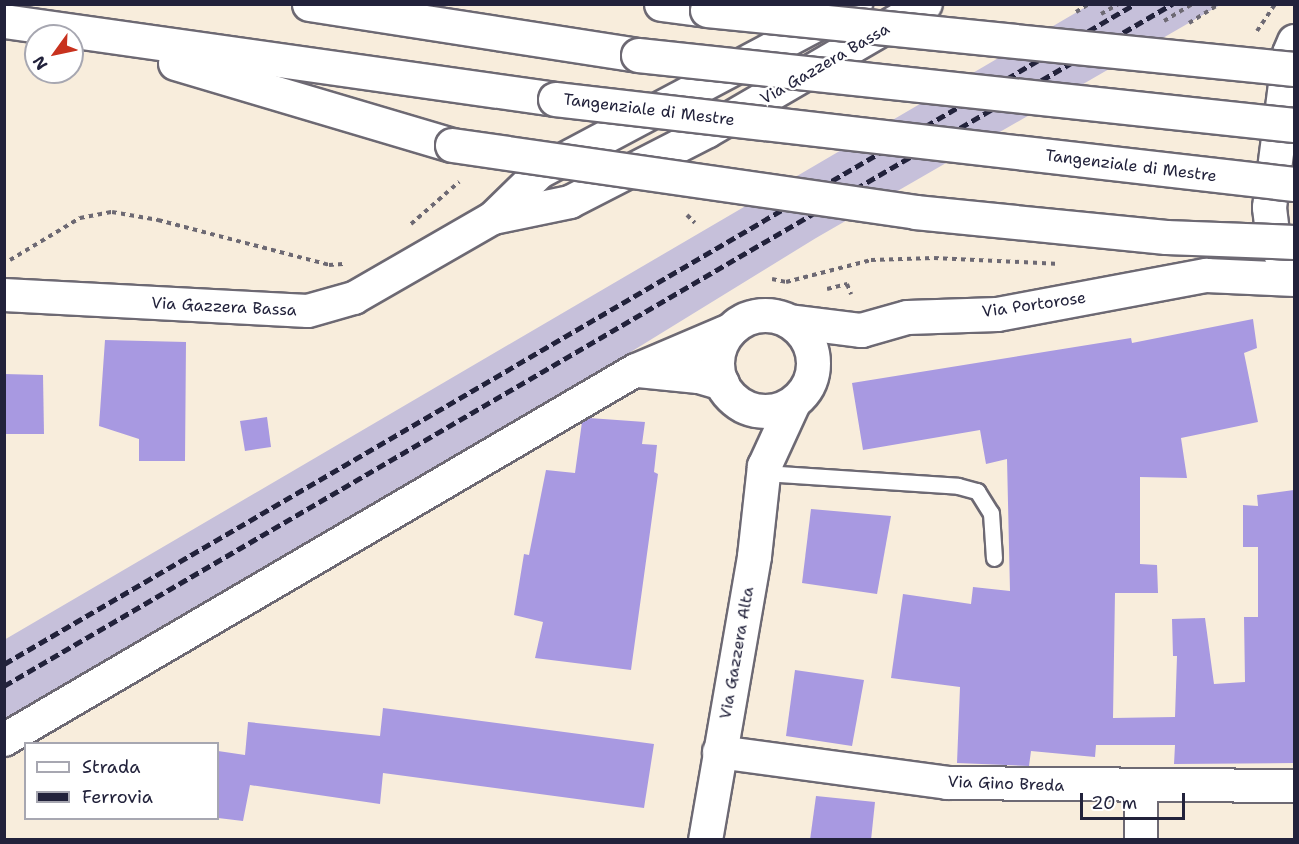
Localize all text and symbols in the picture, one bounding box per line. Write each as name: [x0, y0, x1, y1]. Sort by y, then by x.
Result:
street label: Via Gazzera Bassa: [757, 19, 893, 109]
north arrow: [24, 24, 84, 84]
text: N: [28, 52, 52, 74]
street label: Tangenziale di Mestre: [562, 90, 736, 130]
street label: Tangenziale di Mestre: [1044, 146, 1218, 186]
street label: Via Portorose: [981, 288, 1087, 322]
street label: Via Gazzera Bassa: [151, 294, 297, 320]
street label: Via Gazzera Alta: [716, 585, 758, 721]
legend: [24, 742, 219, 820]
text: Strada: [82, 755, 141, 779]
street label: Via Gino Breda: [947, 772, 1065, 796]
scale bar: [1083, 781, 1188, 819]
text: Ferrovia: [82, 785, 153, 809]
text: 20 m: [1091, 791, 1137, 815]

